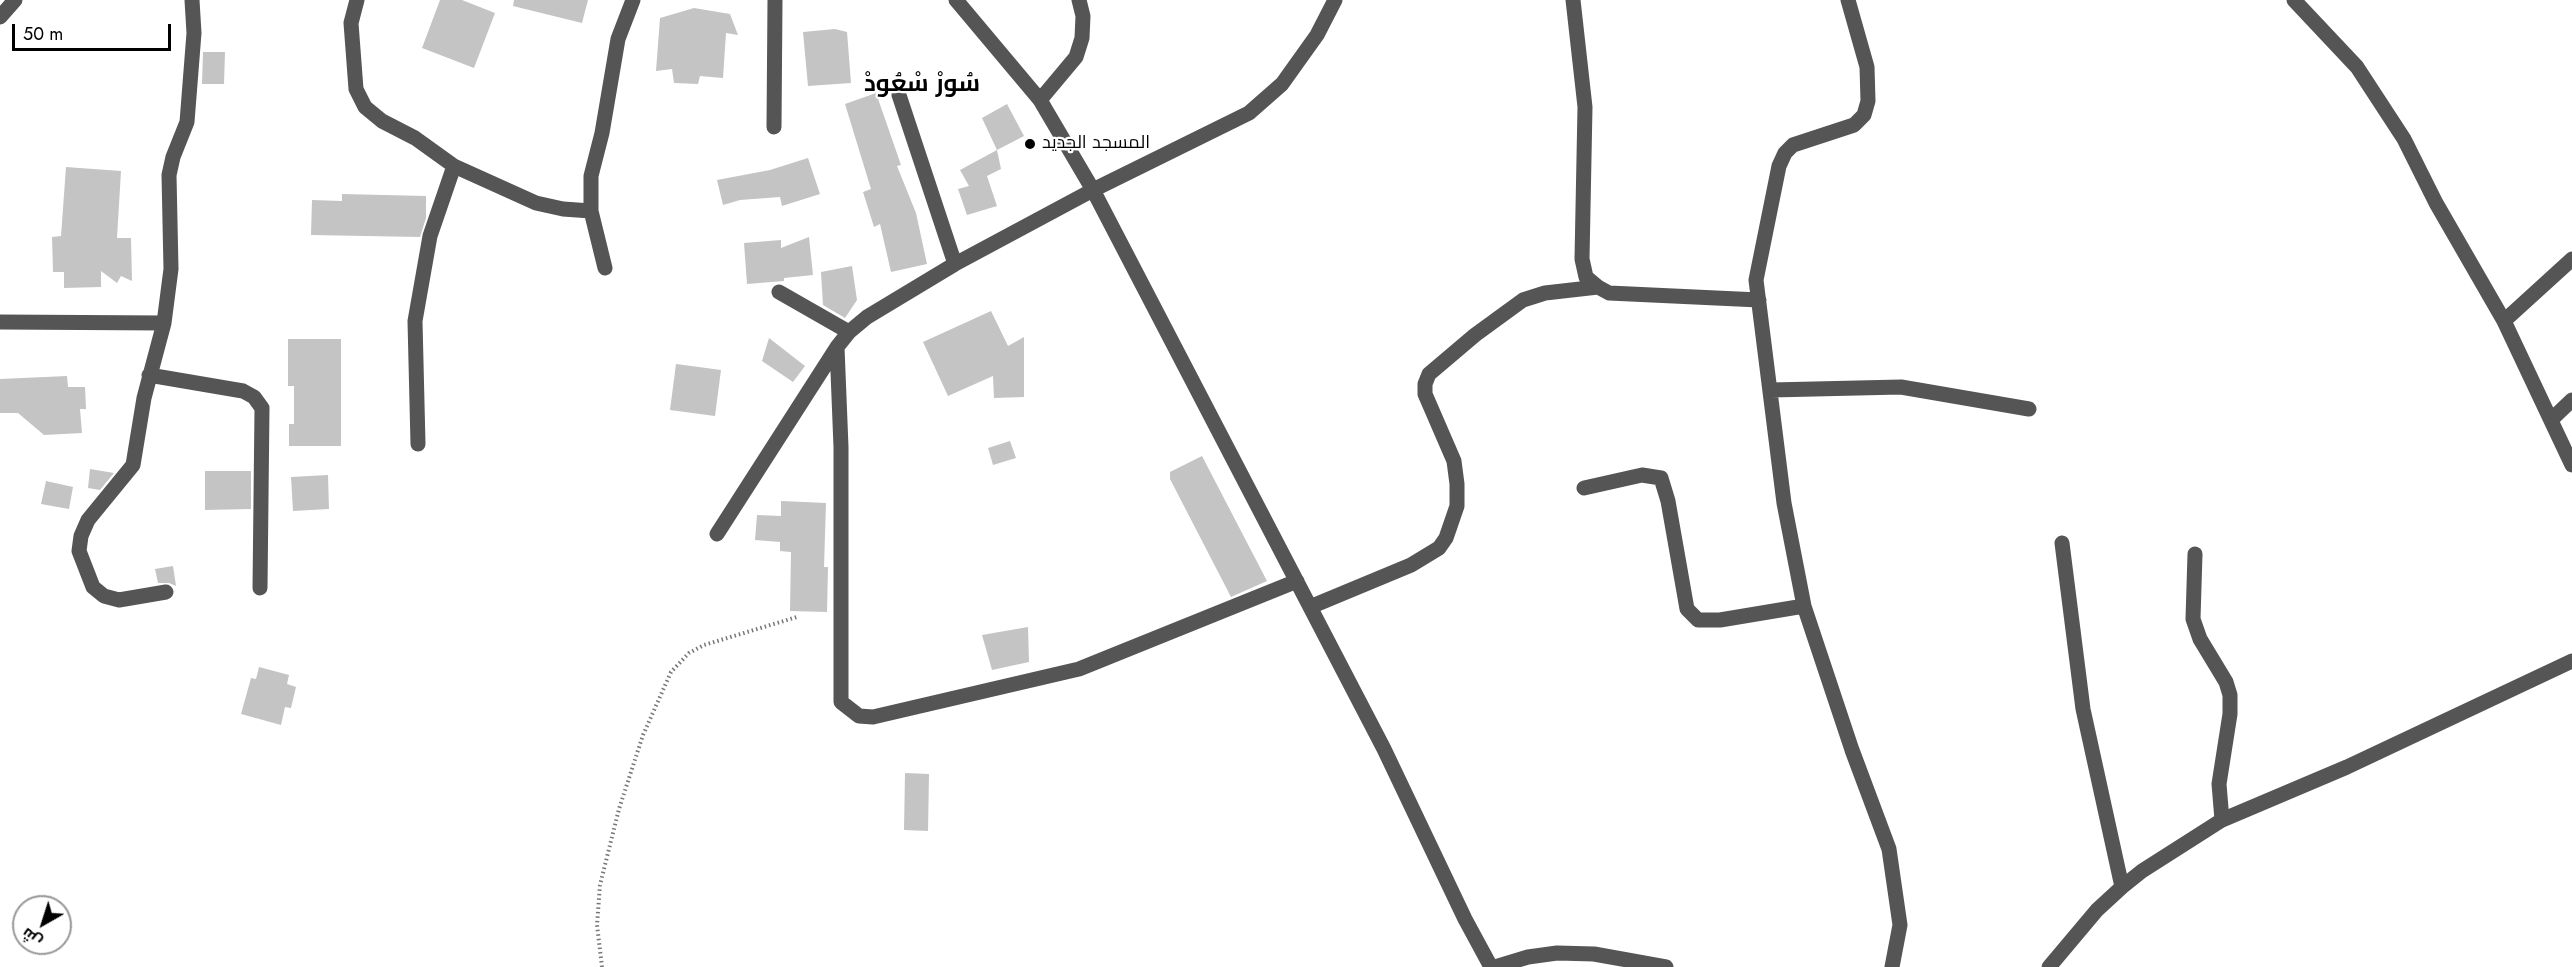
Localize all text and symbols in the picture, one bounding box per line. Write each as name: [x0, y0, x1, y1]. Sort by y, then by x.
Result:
scale bar: [15, 12, 174, 50]
text: 50 m: [23, 21, 63, 47]
district label: سُورْ سْعُودْ: [864, 71, 980, 99]
place label: المسجد الجديد: [1042, 133, 1150, 155]
marker: المسجد الجديد: [1023, 137, 1037, 151]
north arrow: [12, 895, 72, 955]
text: ش: [16, 922, 47, 953]

